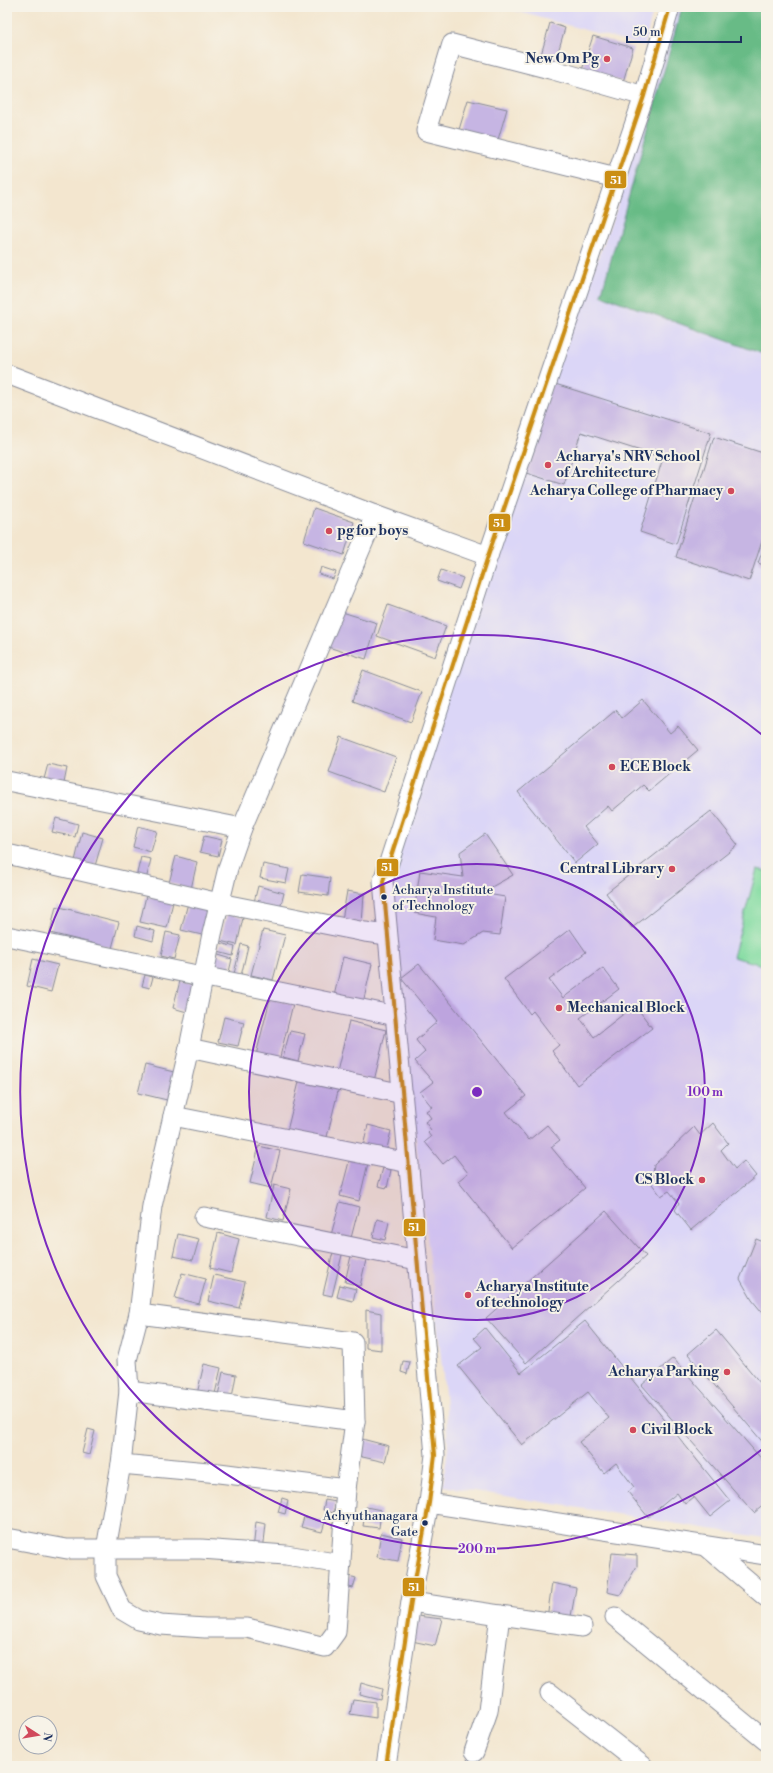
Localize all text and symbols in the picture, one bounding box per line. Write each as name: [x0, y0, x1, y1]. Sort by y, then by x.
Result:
scale bar: [627, 18, 741, 44]
text: 50 m: [633, 25, 661, 40]
place label: New Om Pg: [525, 50, 600, 68]
marker: New Om Pg: [602, 54, 612, 64]
line badge: 51: [604, 170, 627, 189]
text: 51: [610, 174, 623, 188]
place label: Acharya's NRV School of Architecture: [555, 448, 701, 482]
marker: Acharya's NRV School of Architecture: [543, 460, 553, 470]
place label: Acharya College of Pharmacy: [529, 482, 724, 500]
marker: Acharya College of Pharmacy: [726, 486, 736, 496]
line badge: 51: [488, 513, 511, 532]
text: 51: [493, 517, 506, 531]
place label: pg for boys: [337, 522, 408, 540]
marker: pg for boys: [324, 526, 334, 536]
place label: ECE Block: [620, 758, 691, 776]
marker: ECE Block: [607, 762, 617, 772]
line badge: 51: [376, 858, 399, 877]
place label: Central Library: [560, 860, 665, 878]
text: 51: [381, 861, 394, 875]
marker: Central Library: [667, 864, 677, 874]
place label: Acharya Institute of Technology: [391, 882, 494, 914]
marker: Acharya Institute of Technology: [379, 892, 389, 902]
place label: Mechanical Block: [567, 999, 685, 1017]
marker: Mechanical Block: [554, 1003, 564, 1013]
centre of rings: [470, 1085, 484, 1099]
text: 100 m: [687, 1085, 723, 1100]
place label: CS Block: [635, 1171, 694, 1189]
marker: CS Block: [697, 1175, 707, 1185]
line badge: 51: [403, 1218, 426, 1237]
text: 51: [408, 1221, 421, 1235]
place label: Acharya Institute of technology: [475, 1278, 590, 1312]
marker: Acharya Institute of technology: [463, 1290, 473, 1300]
place label: Acharya Parking: [607, 1363, 720, 1381]
marker: Acharya Parking: [722, 1367, 732, 1377]
place label: Civil Block: [641, 1421, 713, 1439]
marker: Civil Block: [628, 1425, 638, 1435]
place label: Achyuthanagara Gate: [322, 1508, 418, 1540]
marker: Achyuthanagara Gate: [420, 1518, 430, 1528]
text: 200 m: [458, 1542, 496, 1557]
line badge: 51: [402, 1577, 425, 1597]
text: 51: [408, 1581, 421, 1595]
north arrow: [18, 1715, 58, 1755]
text: N: [39, 1731, 55, 1743]

